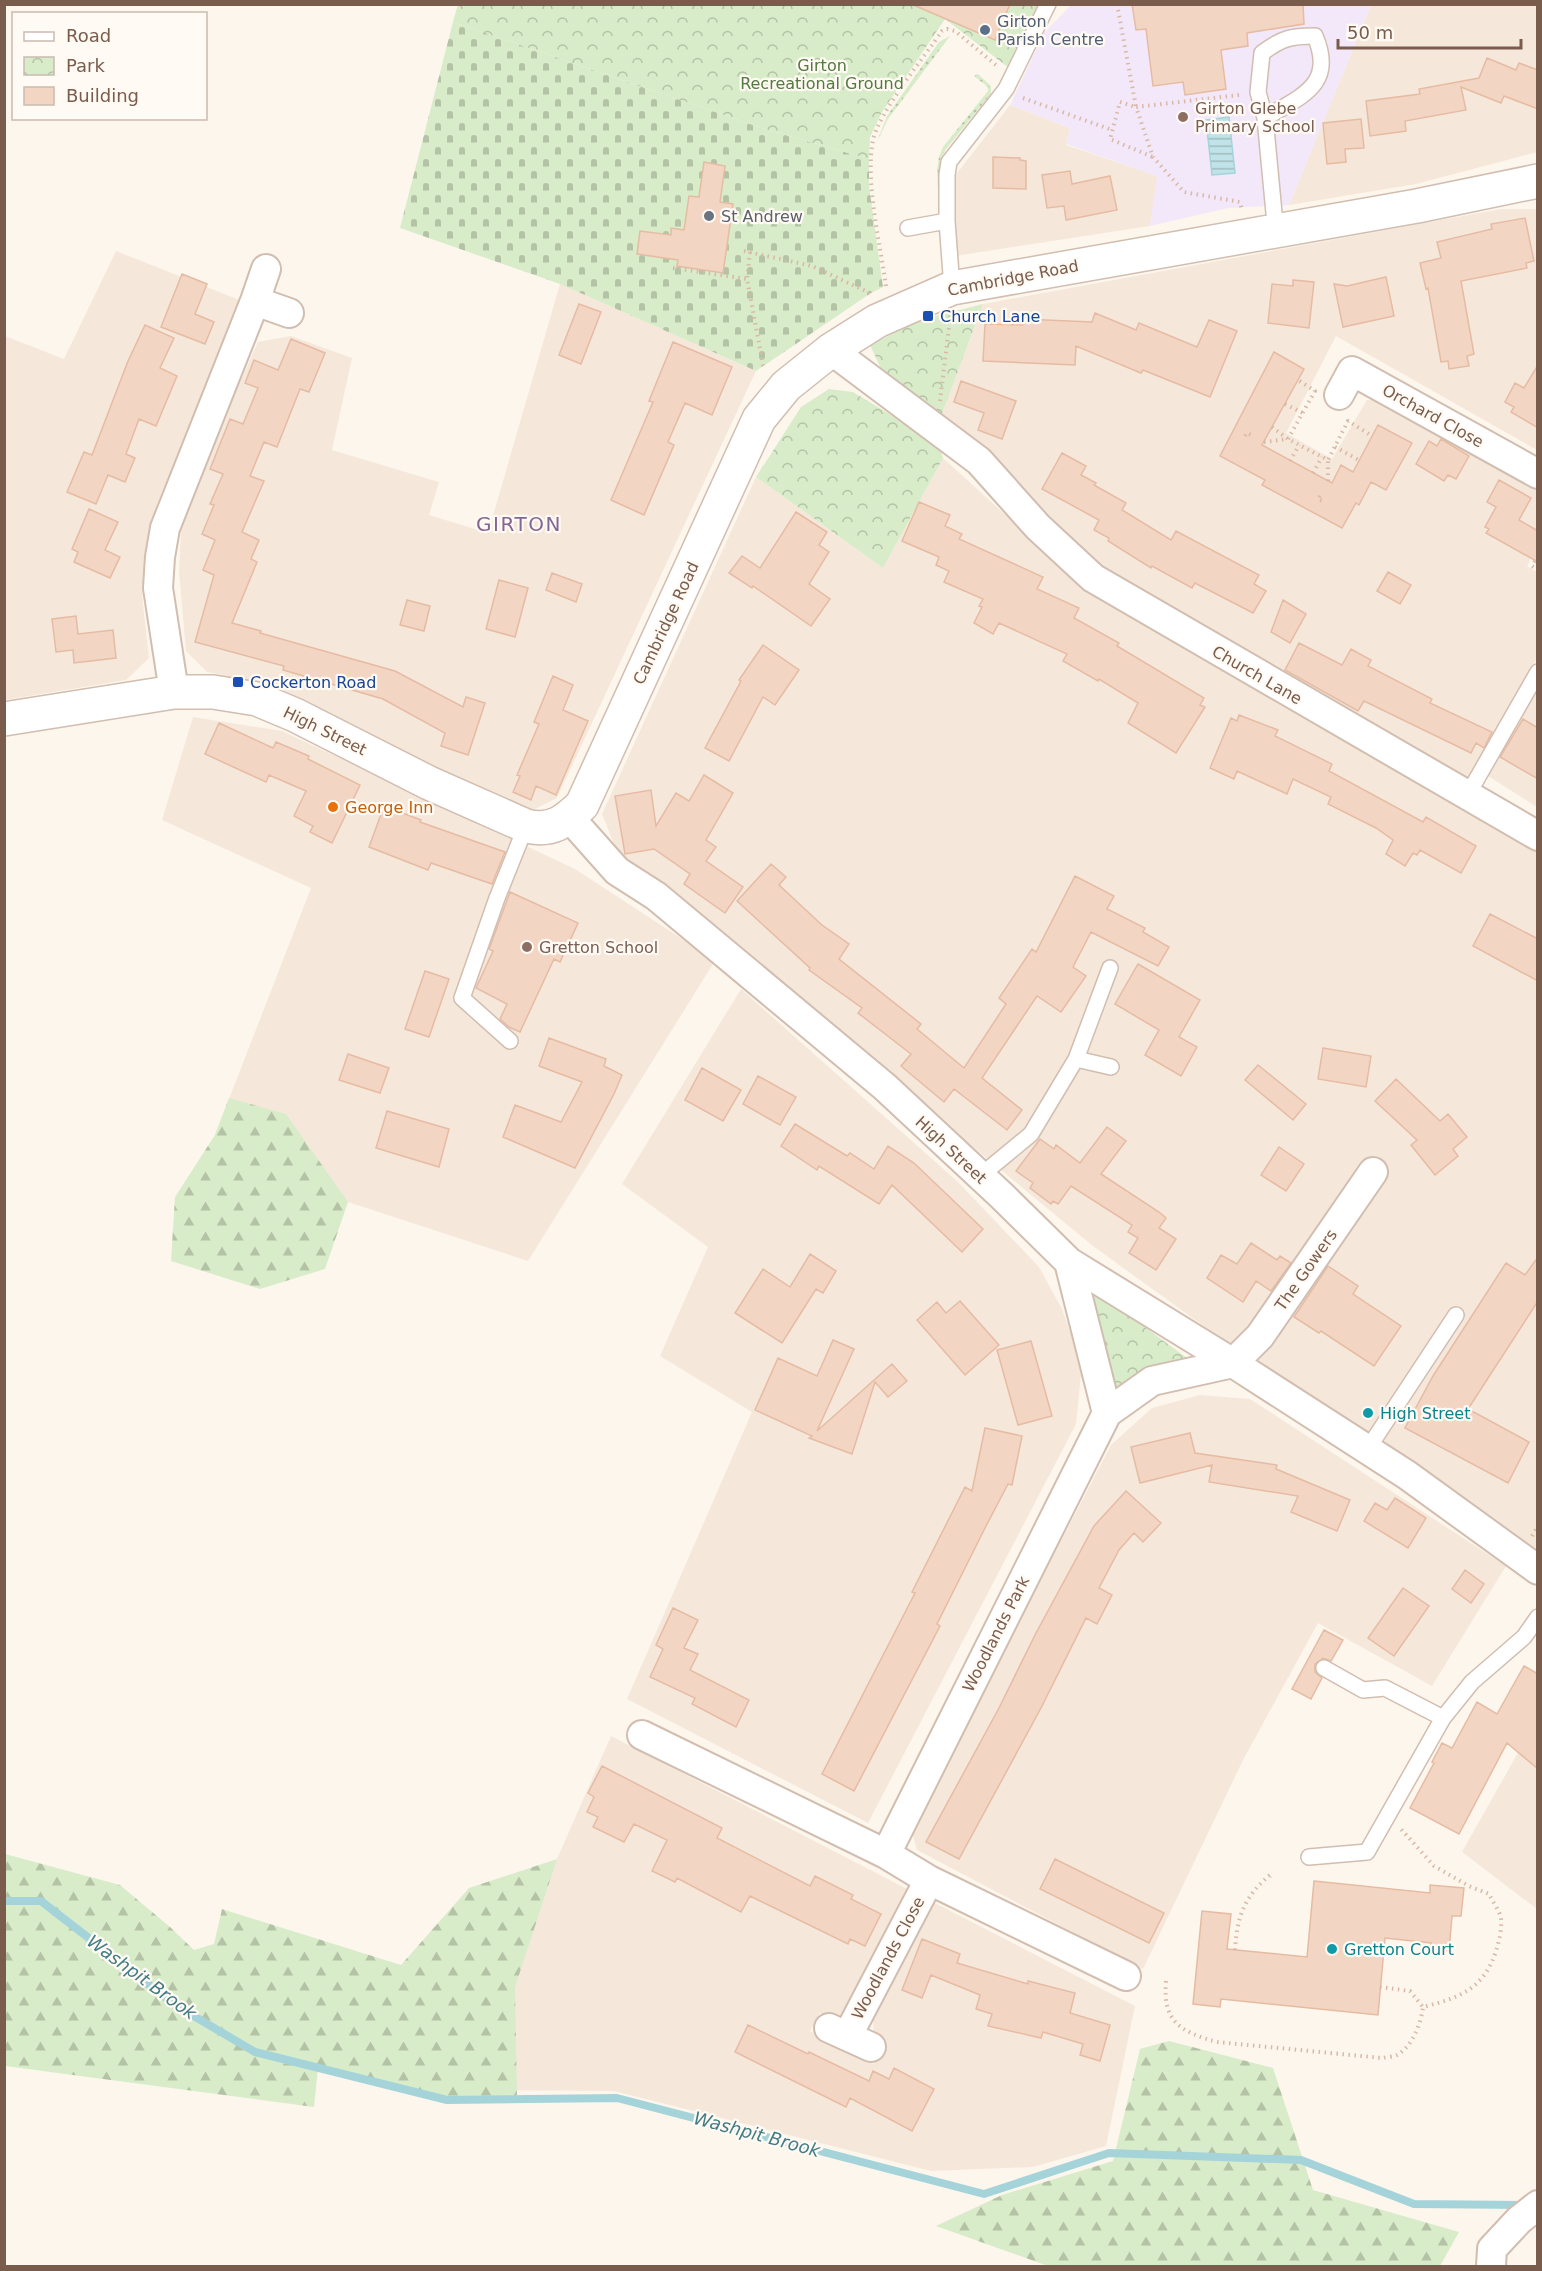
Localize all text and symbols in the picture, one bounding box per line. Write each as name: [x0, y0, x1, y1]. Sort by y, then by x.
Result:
legend: [12, 12, 207, 120]
place label: Girton Parish Centre: [997, 12, 1104, 49]
scale bar: [1338, 12, 1521, 50]
text: 50 m: [1347, 22, 1393, 43]
marker: Girton Parish Centre: [978, 23, 992, 37]
text: Road: [66, 25, 111, 46]
text: Park: [66, 55, 105, 76]
park label: Girton Recreational Ground: [740, 56, 904, 93]
text: Building: [66, 85, 139, 106]
place label: Girton Glebe Primary School: [1195, 99, 1315, 136]
marker: Girton Glebe Primary School: [1176, 110, 1190, 124]
place label: St Andrew: [721, 207, 803, 226]
marker: St Andrew: [702, 209, 716, 223]
street label: Cambridge Road: [946, 256, 1080, 300]
place label: Church Lane: [940, 307, 1040, 326]
marker: Church Lane: [921, 309, 935, 323]
street label: Orchard Close: [1379, 380, 1487, 452]
district label: GIRTON: [476, 512, 562, 536]
street label: Cambridge Road: [629, 559, 703, 687]
street label: Church Lane: [1209, 642, 1305, 708]
place label: Cockerton Road: [250, 673, 376, 692]
marker: Cockerton Road: [231, 675, 245, 689]
street label: High Street: [280, 703, 370, 759]
place label: George Inn: [345, 798, 433, 817]
marker: George Inn: [326, 800, 340, 814]
place label: Gretton School: [539, 938, 658, 957]
marker: Gretton School: [520, 940, 534, 954]
street label: High Street: [911, 1112, 991, 1188]
street label: The Gowers: [1270, 1226, 1341, 1315]
place label: High Street: [1380, 1404, 1470, 1423]
marker: High Street: [1361, 1406, 1375, 1420]
street label: Woodlands Park: [959, 1572, 1034, 1695]
street label: Woodlands Close: [848, 1893, 928, 2023]
water label: Washpit Brook: [83, 1930, 202, 2025]
place label: Gretton Court: [1344, 1940, 1454, 1959]
marker: Gretton Court: [1325, 1942, 1339, 1956]
water label: Washpit Brook: [691, 2107, 824, 2161]

